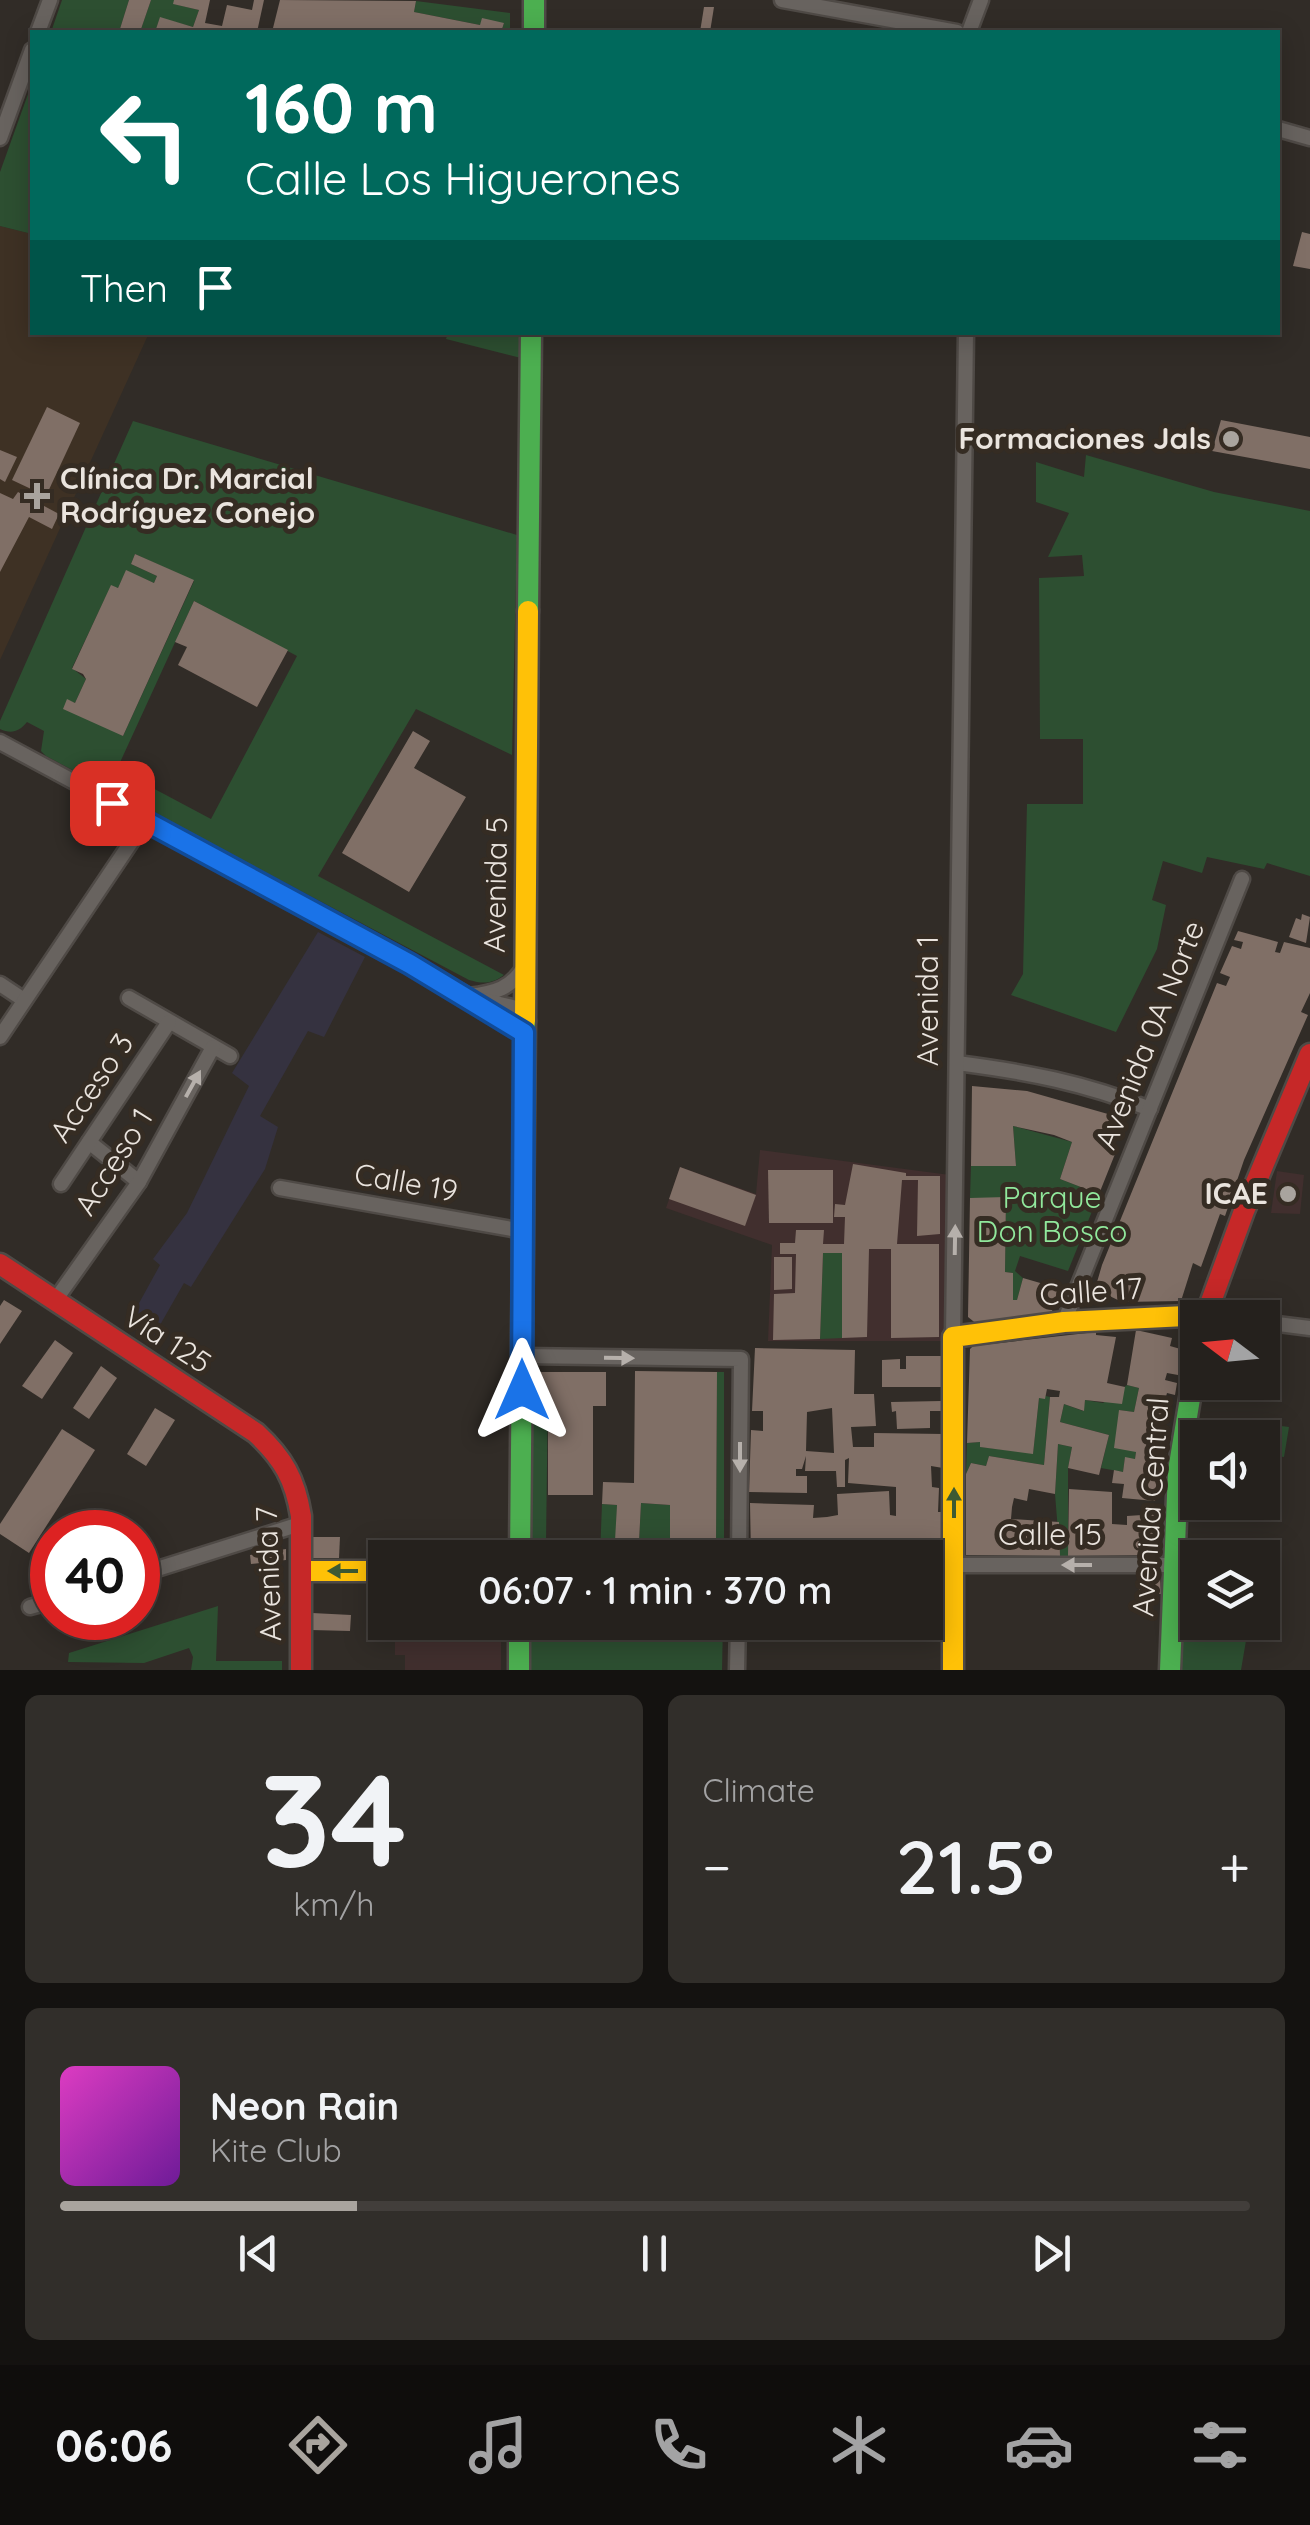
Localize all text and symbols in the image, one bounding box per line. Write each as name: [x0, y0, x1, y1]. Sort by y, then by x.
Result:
text: 160 m: [245, 63, 438, 151]
icon: left: [80, 70, 210, 200]
text: Calle Los Higuerones: [245, 150, 681, 206]
icon: arrive: [188, 260, 243, 315]
text: Then: [80, 264, 168, 312]
place label: Formaciones Jals: [959, 419, 1211, 457]
marker: Formaciones Jals: [1220, 428, 1242, 450]
place label: Clínica Dr. Marcial Rodríguez Conejo: [60, 459, 315, 531]
marker: Clínica Dr. Marcial Rodríguez Conejo: [24, 483, 50, 509]
pin: [70, 761, 155, 846]
icon: arrive: [85, 776, 140, 831]
street label: Avenida 5: [475, 817, 515, 953]
street label: Avenida 0A Norte: [1086, 915, 1212, 1155]
street label: Avenida 1: [908, 936, 946, 1066]
street label: Acceso 3: [41, 1026, 141, 1149]
one-way arrow: [184, 1069, 201, 1098]
street label: Acceso 1: [66, 1101, 161, 1222]
street label: Calle 19: [352, 1154, 461, 1210]
place label: ICAE: [1205, 1174, 1268, 1212]
park label: Parque Don Bosco: [977, 1178, 1127, 1250]
marker: ICAE: [1277, 1183, 1299, 1205]
one-way arrow: [947, 1223, 963, 1255]
street label: Calle 17: [1038, 1268, 1144, 1314]
street label: Vía 125: [117, 1297, 218, 1381]
north arrow: [1180, 1300, 1280, 1400]
map controls: [1180, 1300, 1280, 1640]
position arrow: [470, 1338, 574, 1442]
one-way arrow: [604, 1350, 636, 1366]
street label: Avenida Central: [1123, 1396, 1177, 1618]
button: sound: [1180, 1420, 1280, 1520]
one-way arrow: [732, 1441, 748, 1473]
one-way arrow: [946, 1486, 962, 1518]
street label: Avenida 7: [247, 1506, 289, 1642]
speed limit sign: 40: [30, 1510, 160, 1640]
street label: Calle 15: [998, 1515, 1102, 1553]
button: layers: [1180, 1540, 1280, 1640]
one-way arrow: [1060, 1557, 1092, 1573]
one-way arrow: [327, 1563, 359, 1579]
text: 06:07 · 1 min · 370 m: [479, 1566, 832, 1614]
text: 34: [261, 1737, 407, 1900]
text: Climate: [703, 1770, 815, 1810]
text: 21.5°: [896, 1819, 1054, 1913]
text: −: [703, 1832, 731, 1901]
text: +: [1219, 1832, 1250, 1901]
text: km/h: [293, 1884, 374, 1924]
text: Neon Rain: [210, 2082, 399, 2130]
text: Kite Club: [210, 2130, 342, 2170]
icon: previous: [231, 2226, 286, 2281]
icon: pause: [627, 2226, 682, 2281]
icon: next: [1024, 2226, 1079, 2281]
icon: directions: [283, 2410, 353, 2480]
icon: music: [463, 2410, 533, 2480]
icon: phone: [644, 2410, 714, 2480]
icon: climate: [824, 2410, 894, 2480]
icon: car: [1004, 2410, 1074, 2480]
icon: filters: [1185, 2410, 1255, 2480]
text: 06:06: [55, 2417, 173, 2473]

